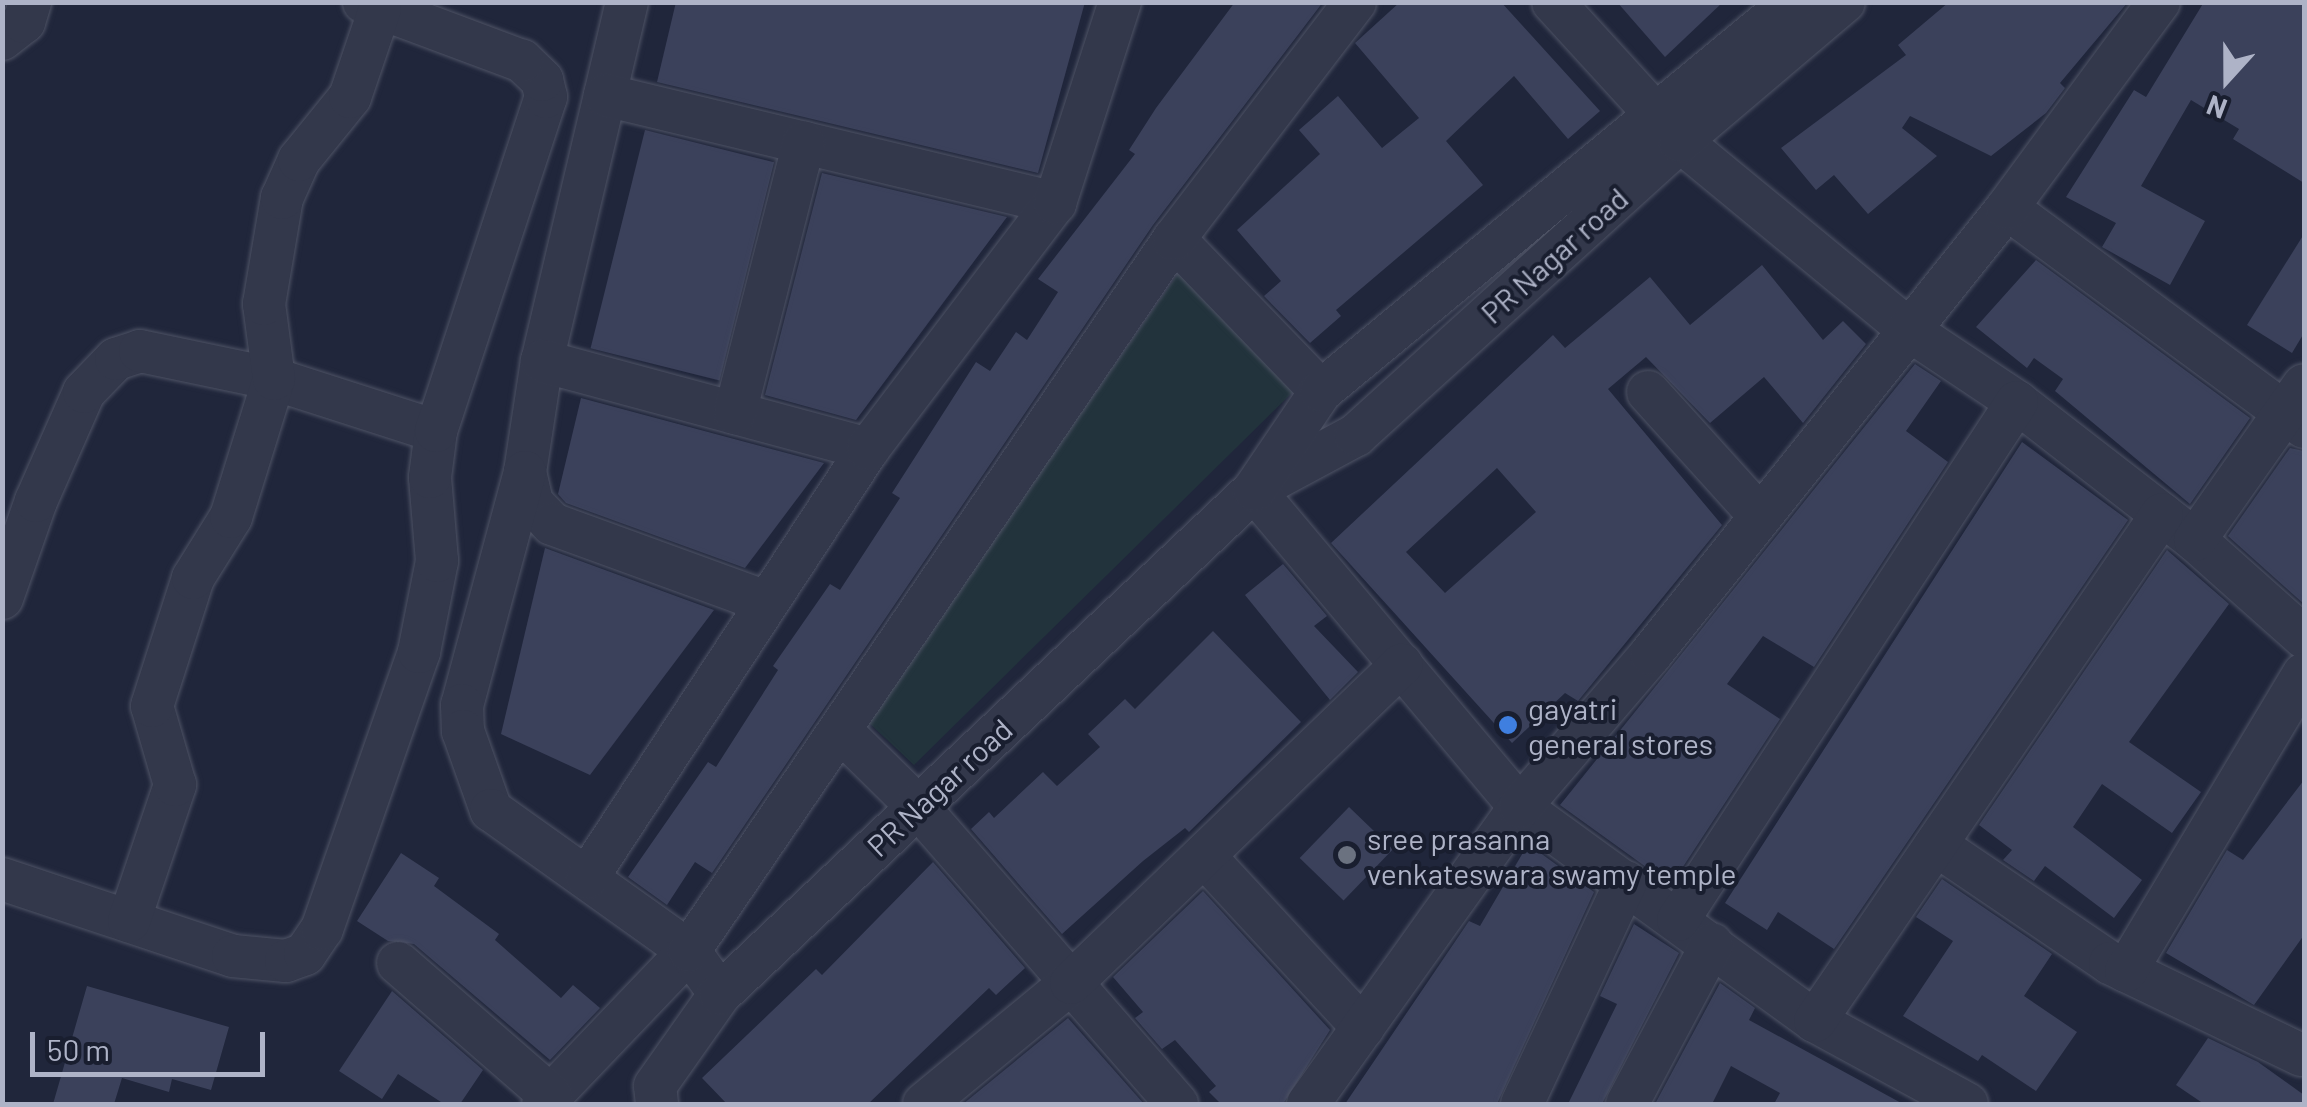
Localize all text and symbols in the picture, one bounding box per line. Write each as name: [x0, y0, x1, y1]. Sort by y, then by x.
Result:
north arrow: [2177, 30, 2277, 130]
text: N: [2201, 89, 2231, 127]
street label: PR Nagar road: [1473, 180, 1635, 330]
place label: gayatri general stores: [1528, 690, 1713, 760]
street label: PR Nagar road: [859, 711, 1019, 863]
marker: gayatri general stores: [1497, 714, 1519, 736]
place label: sree prasanna venkateswara swamy temple: [1367, 820, 1737, 890]
marker: sree prasanna venkateswara swamy temple: [1336, 844, 1358, 866]
scale bar: [35, 1012, 270, 1074]
text: 50 m: [47, 1031, 110, 1067]

